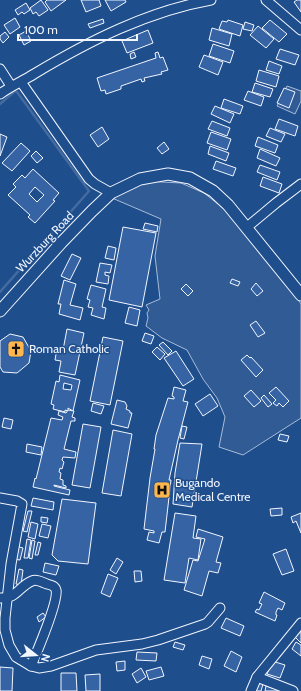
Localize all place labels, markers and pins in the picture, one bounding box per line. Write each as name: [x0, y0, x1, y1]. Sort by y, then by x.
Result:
church icon: Roman Catholic: [6, 339, 26, 359]
place label: Roman Catholic: [29, 341, 110, 356]
place label: Bugando Medical Centre: [175, 475, 251, 504]
hospital icon: Bugando Medical Centre: [152, 480, 172, 500]

